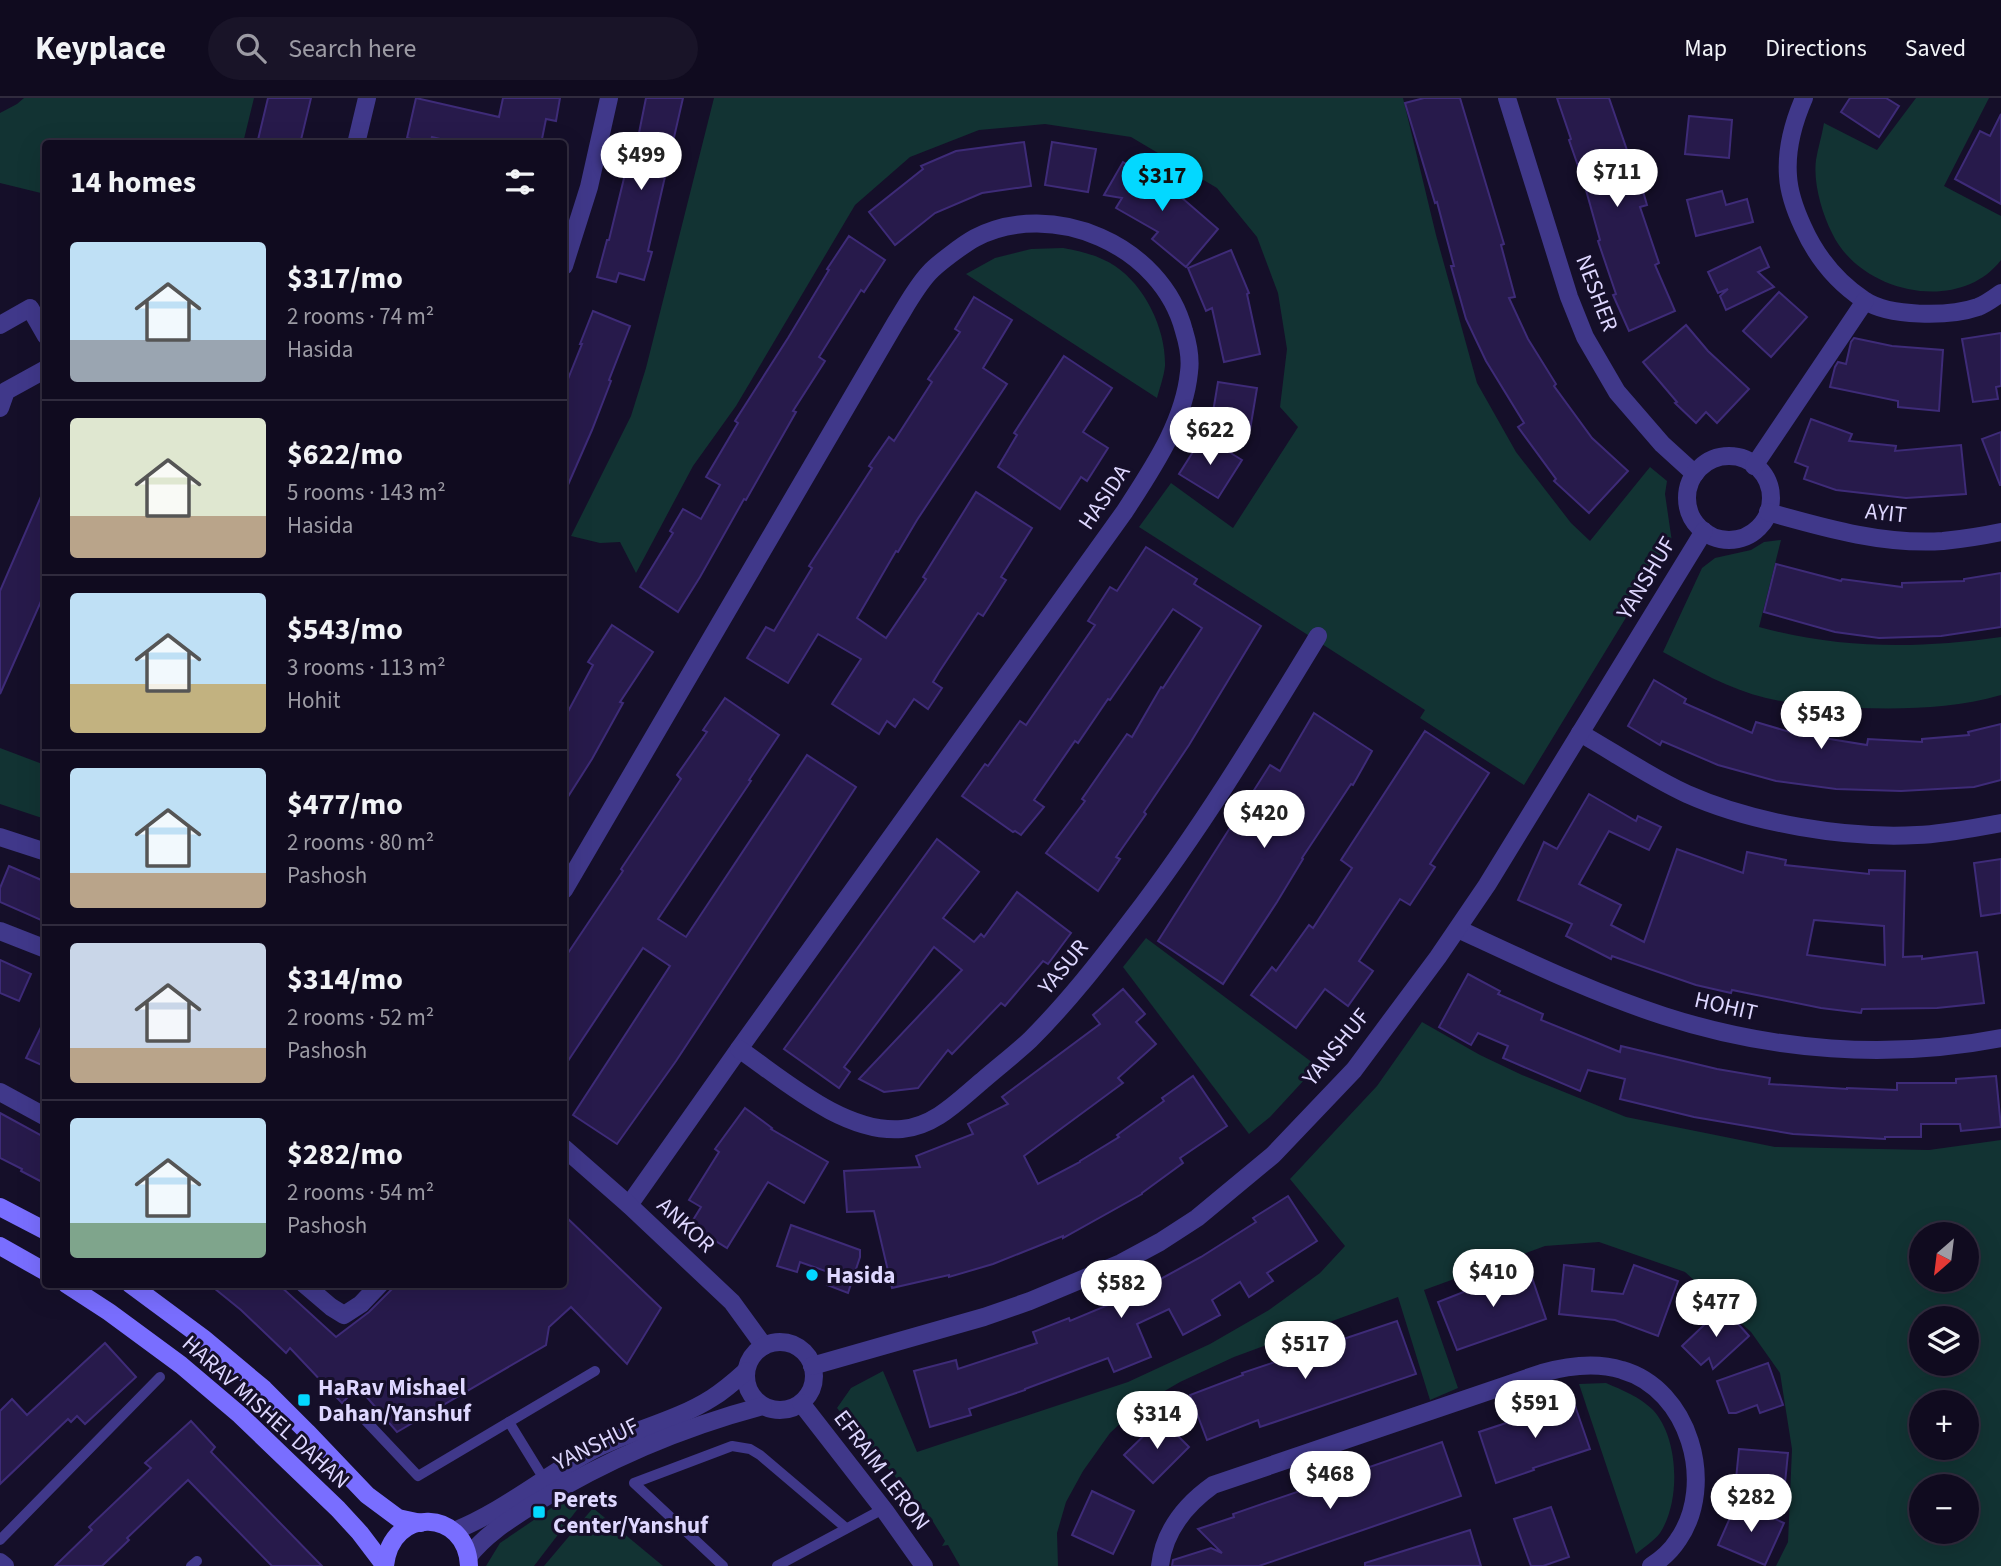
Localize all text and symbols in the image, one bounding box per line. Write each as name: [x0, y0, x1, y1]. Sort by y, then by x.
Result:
search box: [208, 17, 698, 80]
text: Keyplace: [35, 25, 166, 72]
icon: search: [232, 29, 270, 67]
text: Search here: [288, 30, 416, 67]
text: Map: [1684, 31, 1727, 66]
text: Directions: [1765, 31, 1867, 66]
text: Saved: [1905, 31, 1966, 66]
pin: $499: [600, 132, 682, 192]
text: $499: [617, 138, 665, 171]
pin: $711: [1576, 150, 1658, 209]
pin: $317: [1121, 153, 1203, 213]
text: $711: [1593, 155, 1641, 188]
text: $317: [1138, 159, 1186, 192]
text: 14 homes: [70, 161, 196, 204]
icon: filters: [501, 163, 539, 201]
street label: NESHER: [1567, 250, 1627, 336]
text: $317/mo: [287, 257, 403, 300]
icon: home: [126, 270, 210, 354]
text: 2 rooms · 74 m²: [287, 300, 434, 333]
text: Hasida: [287, 333, 353, 366]
pin: $622: [1169, 408, 1251, 467]
text: $622: [1186, 413, 1234, 446]
text: $622/mo: [287, 433, 403, 476]
icon: home: [126, 446, 210, 530]
street label: HASIDA: [1070, 457, 1138, 536]
text: 5 rooms · 143 m²: [287, 476, 446, 509]
street label: AYIT: [1864, 494, 1908, 532]
text: Hasida: [287, 509, 353, 542]
street label: YANSHUF: [1608, 530, 1684, 627]
text: $543/mo: [287, 608, 403, 651]
icon: home: [126, 621, 210, 705]
text: 3 rooms · 113 m²: [287, 651, 446, 684]
text: Hohit: [287, 684, 340, 717]
pin: $543: [1780, 692, 1862, 751]
text: $543: [1797, 697, 1845, 730]
text: $477/mo: [287, 783, 403, 826]
pin: $420: [1223, 790, 1305, 850]
icon: home: [126, 796, 210, 880]
text: $420: [1240, 796, 1288, 829]
text: 2 rooms · 80 m²: [287, 826, 434, 859]
text: Pashosh: [287, 859, 367, 892]
street label: YASUR: [1029, 932, 1096, 1003]
text: $314/mo: [287, 958, 403, 1001]
icon: home: [126, 971, 210, 1055]
street label: HOHIT: [1691, 983, 1761, 1029]
text: 2 rooms · 52 m²: [287, 1001, 434, 1034]
street label: YANSHUF: [1294, 1001, 1378, 1094]
text: Pashosh: [287, 1034, 367, 1067]
text: $282/mo: [287, 1133, 403, 1176]
icon: home: [126, 1146, 210, 1230]
text: 2 rooms · 54 m²: [287, 1176, 434, 1209]
street label: ANKOR: [650, 1190, 722, 1260]
text: Pashosh: [287, 1209, 367, 1242]
north arrow: [1909, 1222, 1979, 1292]
map controls: [1909, 1222, 1979, 1544]
pin: $410: [1452, 1250, 1534, 1309]
text: $410: [1469, 1255, 1517, 1288]
place label: Hasida: [826, 1259, 895, 1292]
pin: $582: [1080, 1260, 1162, 1320]
text: $582: [1097, 1266, 1145, 1299]
marker: Hasida: [804, 1267, 820, 1283]
pin: $477: [1675, 1280, 1757, 1339]
text: $477: [1692, 1285, 1740, 1318]
button: layers: [1909, 1306, 1979, 1376]
pin: $517: [1264, 1322, 1346, 1381]
text: $517: [1281, 1327, 1329, 1360]
street label: HARAV MISHEL DAHAN: [175, 1328, 357, 1496]
place label: HaRav Mishael Dahan/Yanshuf: [318, 1371, 472, 1430]
pin: $591: [1494, 1380, 1576, 1440]
text: $591: [1511, 1386, 1559, 1419]
button: +: [1909, 1390, 1979, 1460]
marker: HaRav Mishael Dahan/Yanshuf: [296, 1392, 312, 1408]
pin: $314: [1116, 1392, 1198, 1451]
text: $314: [1133, 1397, 1181, 1430]
street label: EFRAIM LERON: [826, 1403, 938, 1537]
street label: YANSHUF: [547, 1409, 644, 1479]
pin: $468: [1289, 1452, 1371, 1511]
text: $468: [1306, 1457, 1354, 1490]
pin: $282: [1710, 1474, 1792, 1534]
button: −: [1909, 1474, 1979, 1544]
text: $282: [1727, 1480, 1775, 1513]
place label: Perets Center/Yanshuf: [553, 1483, 709, 1542]
marker: Perets Center/Yanshuf: [531, 1504, 547, 1520]

